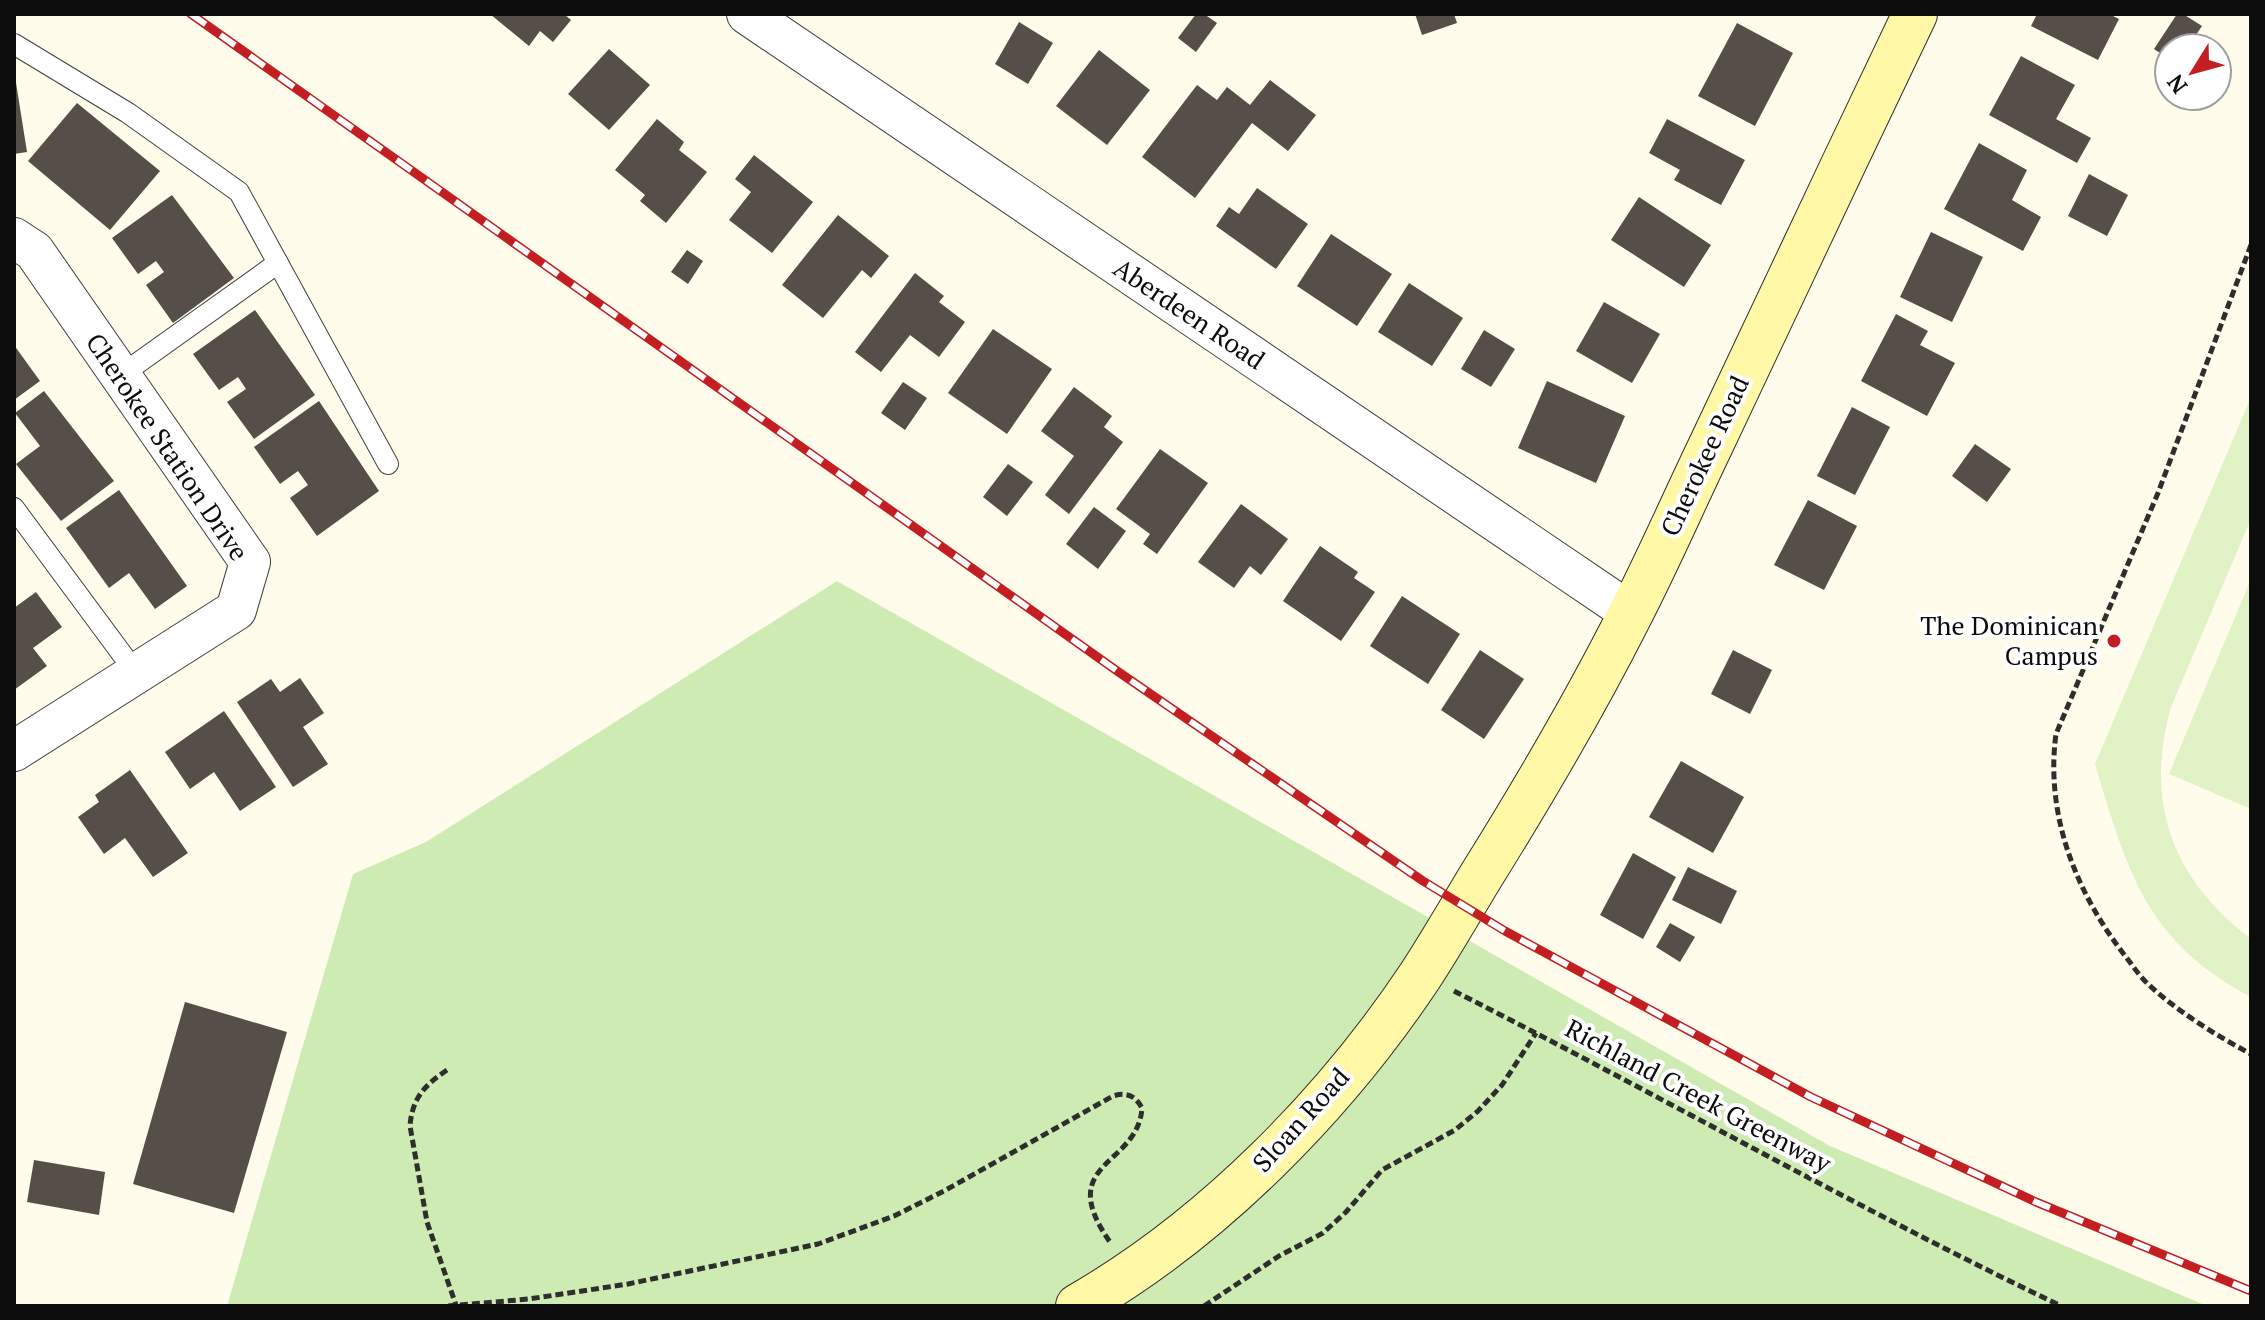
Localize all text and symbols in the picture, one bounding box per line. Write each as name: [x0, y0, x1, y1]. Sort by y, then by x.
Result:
north arrow: [2153, 32, 2233, 112]
text: N: [2160, 69, 2193, 100]
street label: Aberdeen Road: [1107, 250, 1272, 376]
street label: Cherokee Station Drive: [79, 326, 257, 567]
street label: Cherokee Road: [1652, 370, 1756, 541]
place label: The Dominican Campus: [1920, 608, 2098, 672]
marker: The Dominican Campus: [2105, 632, 2123, 650]
street label: Richland Creek Greenway: [1560, 1011, 1838, 1180]
street label: Sloan Road: [1244, 1060, 1356, 1179]

